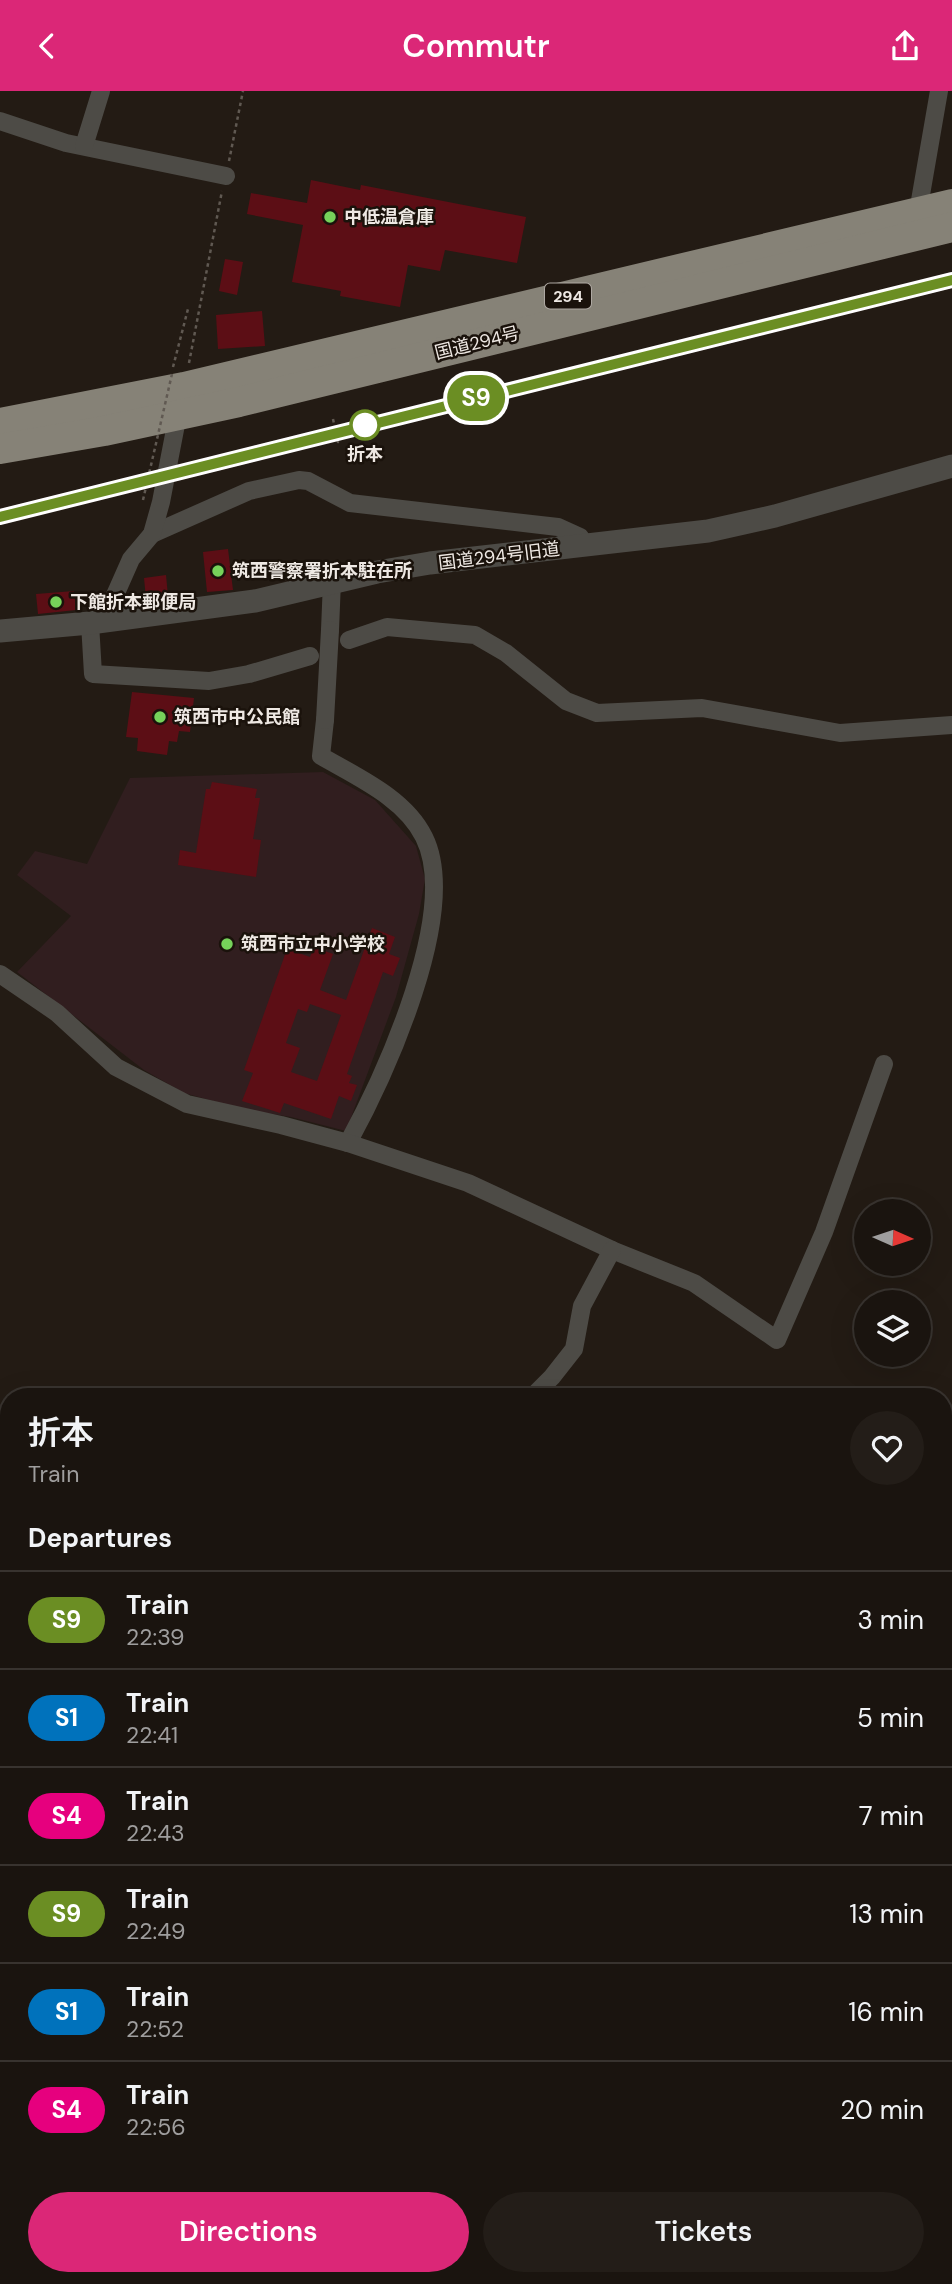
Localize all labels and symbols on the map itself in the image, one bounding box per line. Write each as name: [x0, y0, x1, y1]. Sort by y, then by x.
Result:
place label: 中低温倉庫: [344, 205, 434, 229]
marker: 中低温倉庫: [322, 209, 338, 225]
road number: 294: [545, 283, 591, 309]
street label: 国道294号: [432, 321, 522, 365]
line badge: S9: [444, 375, 508, 421]
marker: 折本: [350, 410, 380, 440]
place label: 折本: [347, 442, 383, 466]
street label: 国道294号旧道: [437, 537, 561, 575]
place label: 筑西警察署折本駐在所: [232, 559, 412, 583]
marker: 筑西警察署折本駐在所: [210, 563, 226, 579]
place label: 下館折本郵便局: [70, 590, 196, 614]
marker: 下館折本郵便局: [48, 594, 64, 610]
place label: 筑西市中公民館: [174, 705, 300, 729]
marker: 筑西市中公民館: [152, 709, 168, 725]
place label: 筑西市立中小学校: [241, 932, 385, 956]
marker: 筑西市立中小学校: [219, 936, 235, 952]
north arrow: [854, 1199, 931, 1276]

